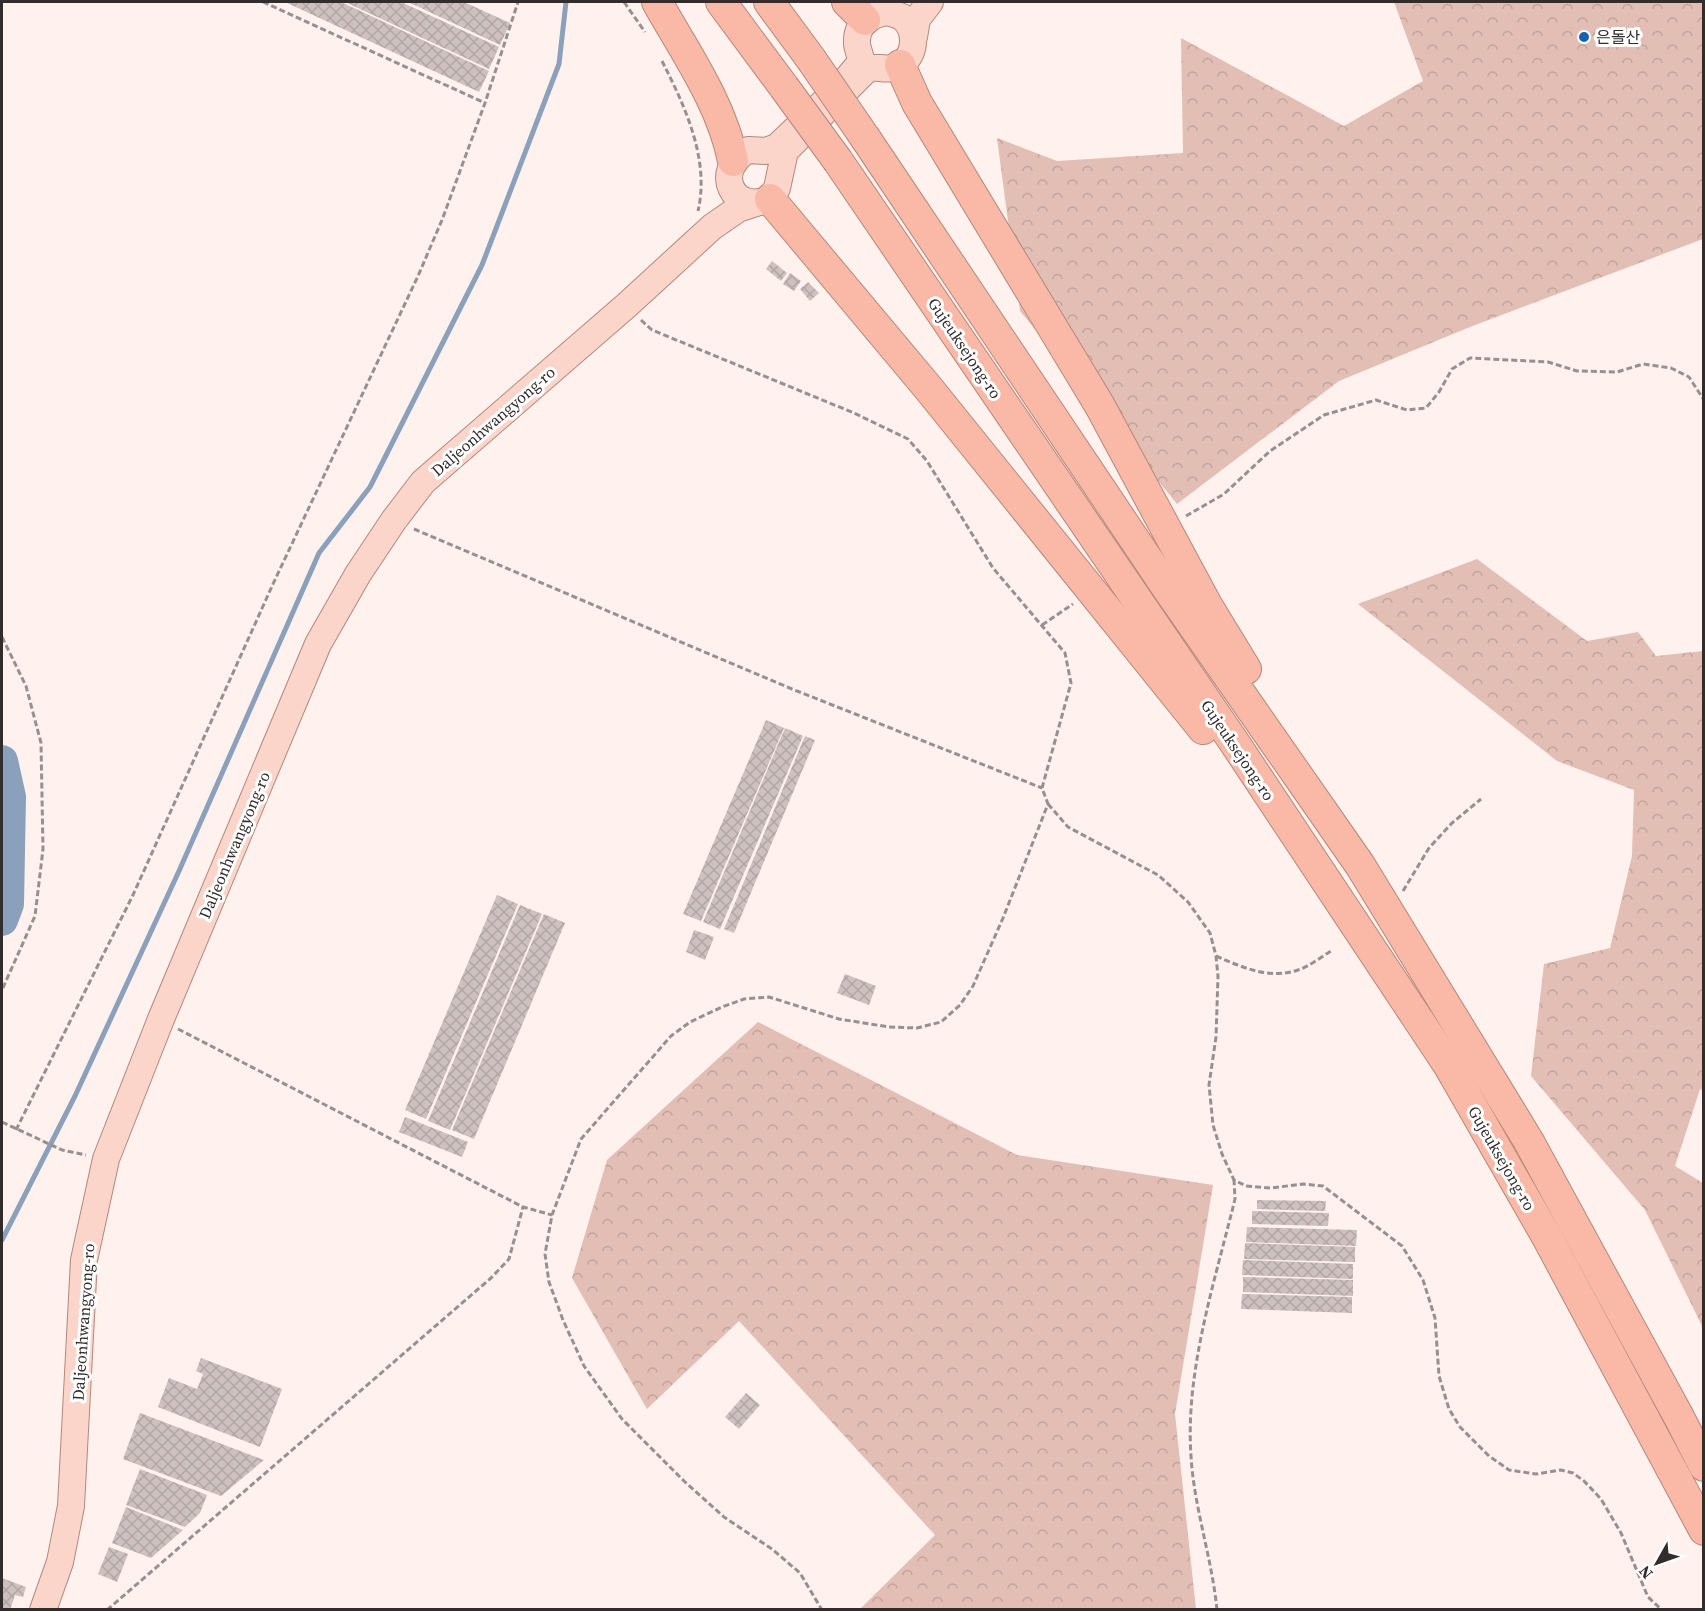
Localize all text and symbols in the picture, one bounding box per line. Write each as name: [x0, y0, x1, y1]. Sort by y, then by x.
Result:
place label: 은돌산: [1596, 26, 1640, 48]
marker: 은돌산: [1577, 30, 1591, 44]
street label: Gujeuksejong-ro: [923, 293, 1007, 403]
street label: Daljeonhwangyong-ro: [426, 361, 560, 481]
street label: Gujeuksejong-ro: [1196, 695, 1280, 805]
street label: Daljeonhwangyong-ro: [193, 768, 275, 922]
street label: Gujeuksejong-ro: [1463, 1102, 1541, 1214]
street label: Daljeonhwangyong-ro: [67, 1242, 99, 1401]
north arrow: [1627, 1533, 1687, 1593]
text: N: [1633, 1561, 1658, 1584]

